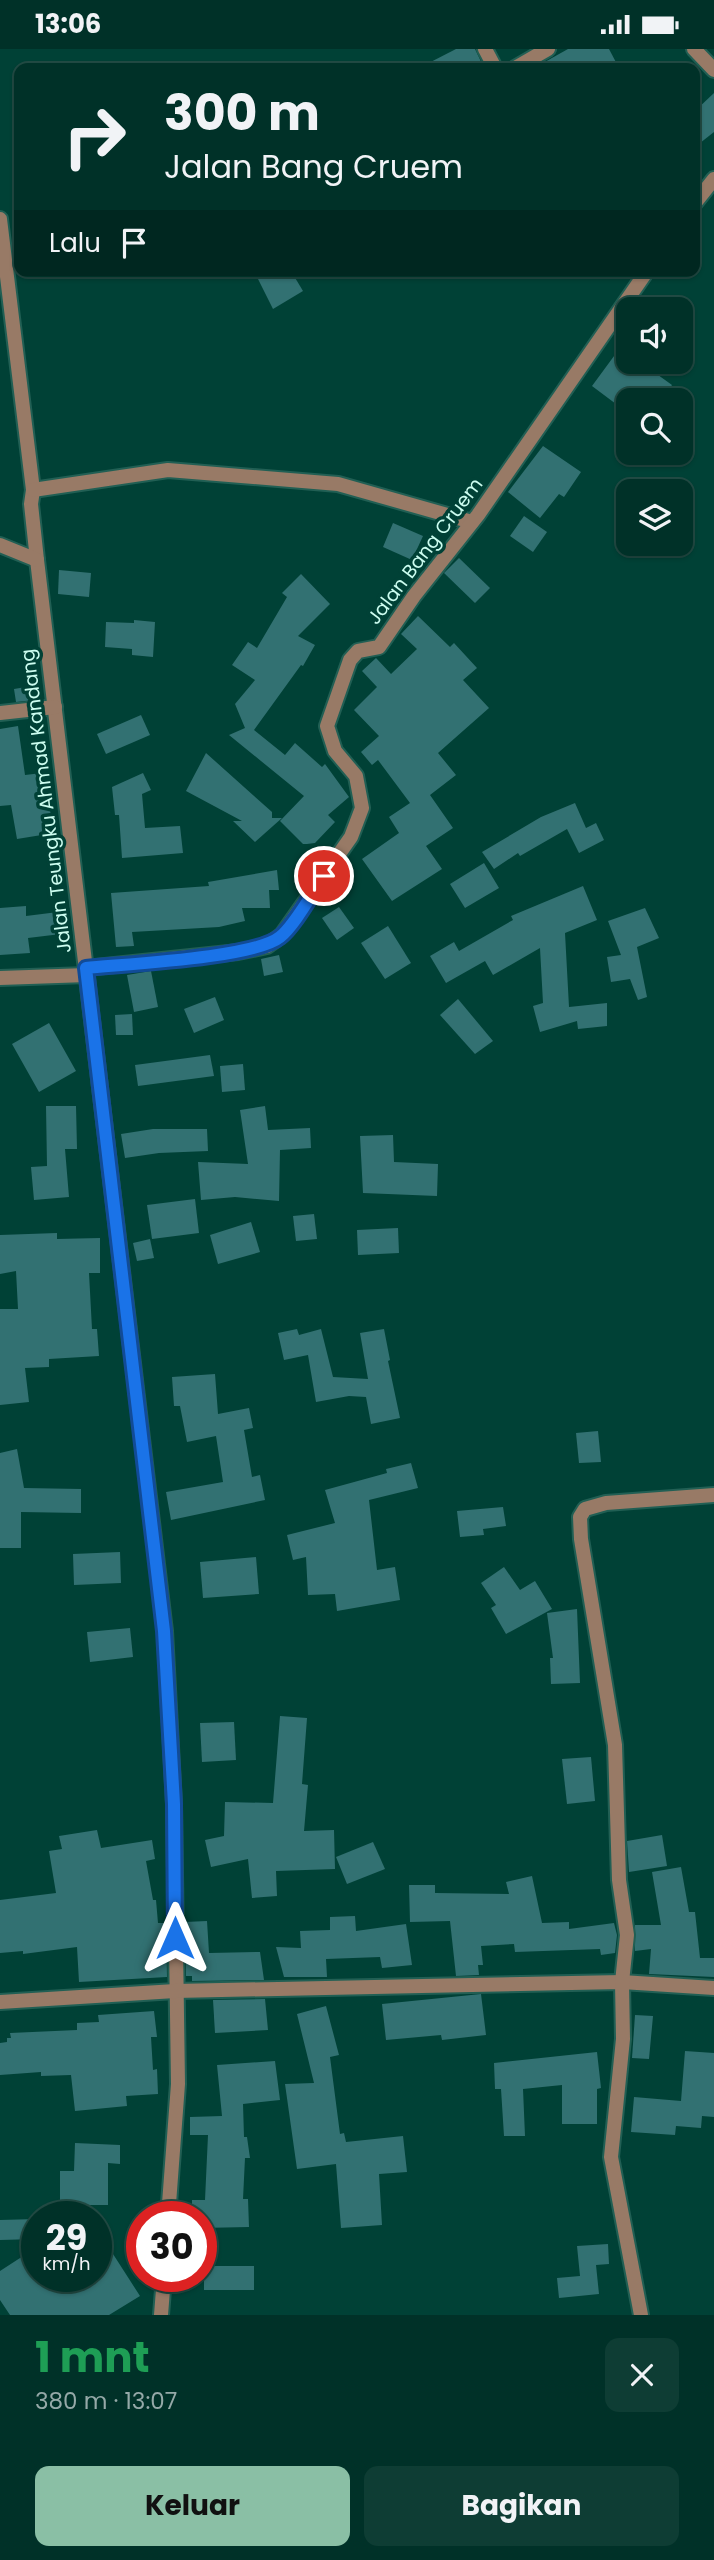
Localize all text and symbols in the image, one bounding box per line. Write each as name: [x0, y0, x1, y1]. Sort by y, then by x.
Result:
text: 13:06: [35, 6, 101, 42]
text: 300 m: [164, 79, 320, 147]
icon: right: [49, 91, 140, 182]
text: Jalan Bang Cruem: [164, 144, 463, 189]
icon: arrive: [115, 224, 153, 262]
text: Lalu: [49, 225, 101, 261]
map controls: [616, 297, 693, 556]
button: sound: [616, 297, 693, 374]
button: search: [616, 388, 693, 465]
street label: Jalan Bang Cruem: [361, 472, 489, 630]
button: layers: [616, 479, 693, 556]
street label: Jalan Teungku Ahmad Kandang: [14, 647, 78, 955]
pin: [294, 846, 354, 906]
icon: arrive: [305, 857, 343, 895]
position arrow: [138, 1901, 212, 1975]
speed limit sign: 30: [126, 2201, 217, 2292]
text: 29: [46, 2213, 87, 2262]
text: km/h: [43, 2251, 90, 2276]
text: 1 mnt: [35, 2328, 150, 2387]
button: close: [605, 2338, 679, 2412]
text: 380 m · 13:07: [35, 2385, 177, 2417]
button: Keluar: [35, 2466, 350, 2546]
button: Bagikan: [364, 2466, 679, 2546]

